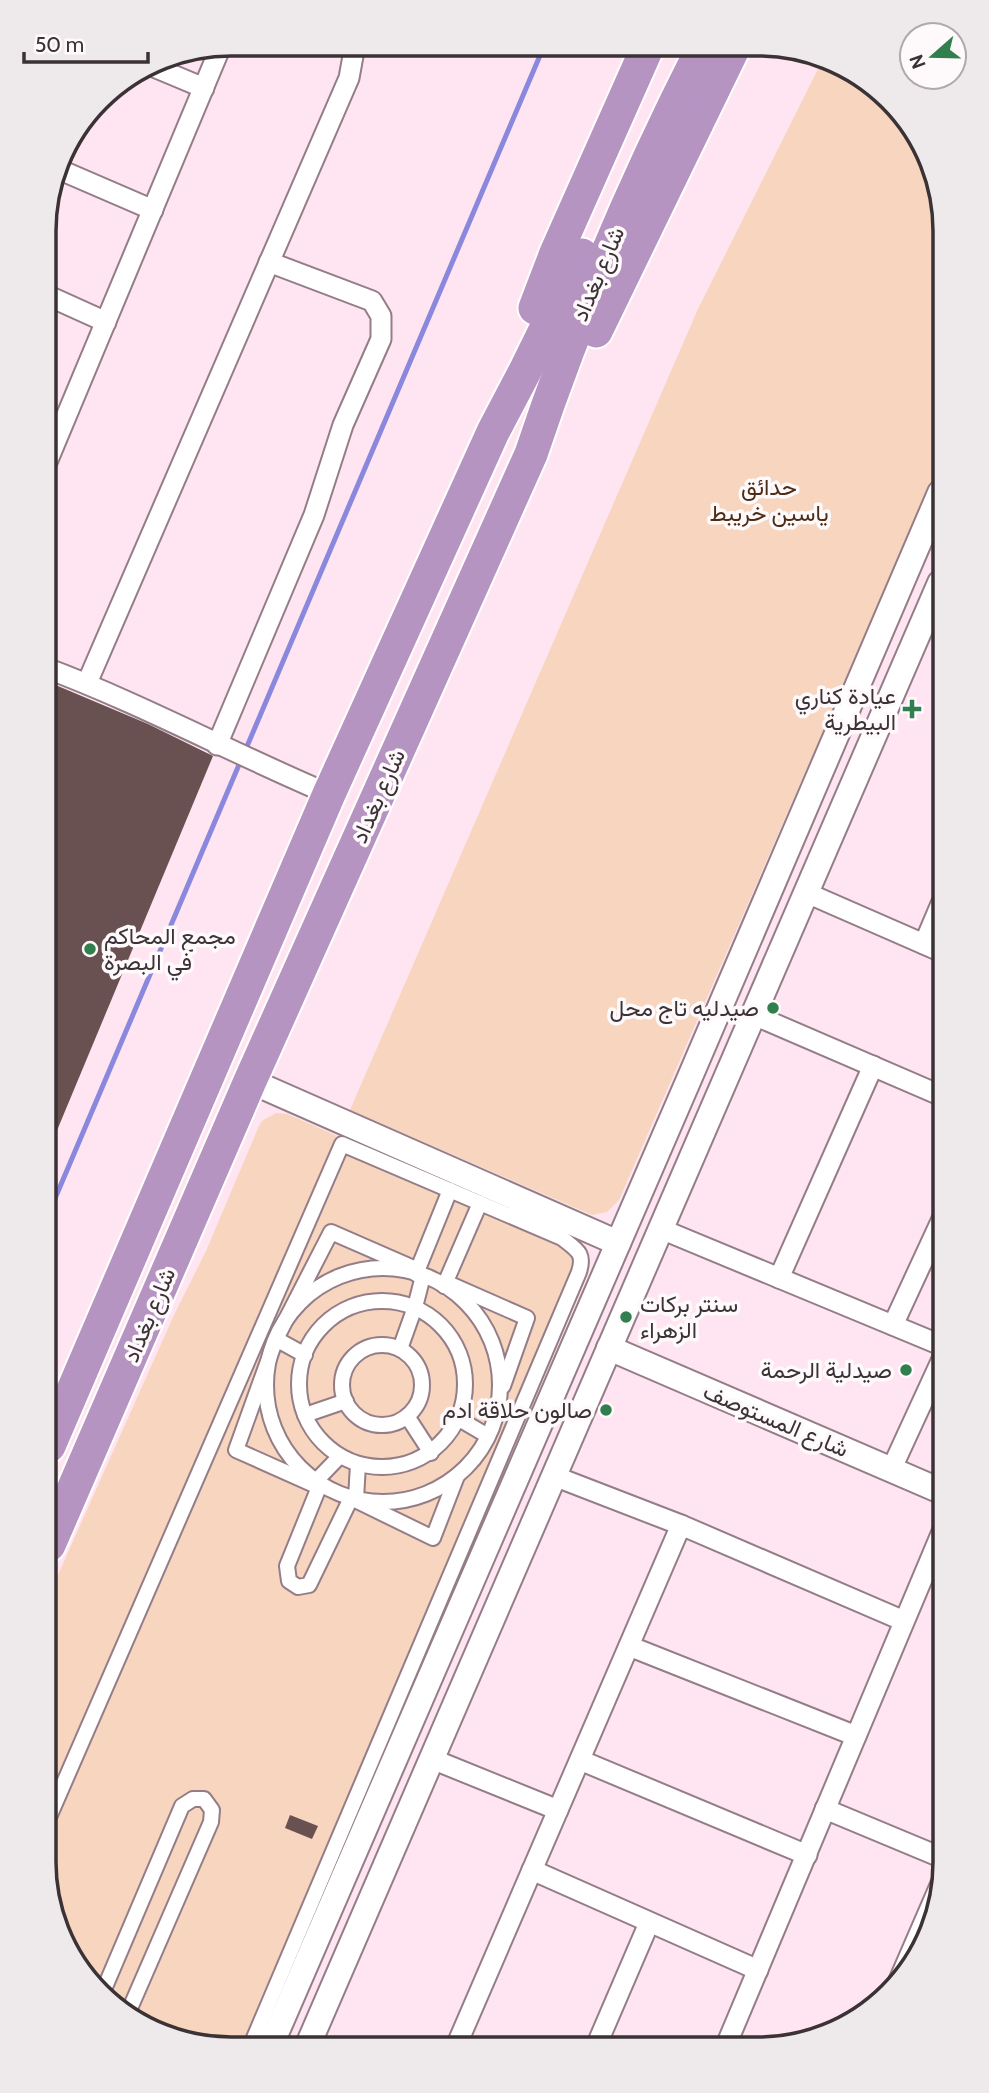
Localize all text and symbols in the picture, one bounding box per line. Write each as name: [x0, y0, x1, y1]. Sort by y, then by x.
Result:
scale bar: [24, 21, 149, 65]
north arrow: [898, 21, 968, 91]
text: 50 m: [35, 32, 84, 57]
text: N: [904, 51, 931, 72]
street label: شارع بغداد: [566, 223, 632, 326]
park label: حدائق ياسين خريبط: [709, 473, 829, 528]
place label: عيادة كناري البيطرية: [795, 682, 896, 737]
marker: عيادة كناري البيطرية: [902, 699, 922, 719]
street label: شارع بغداد: [345, 745, 413, 848]
place label: مجمع المحاكم في البصرة: [104, 922, 236, 981]
marker: مجمع المحاكم في البصرة: [82, 941, 98, 957]
place label: صيدليه تاج محل: [610, 994, 759, 1024]
marker: صيدليه تاج محل: [765, 1000, 781, 1016]
street label: شارع بغداد: [117, 1264, 183, 1367]
place label: سنتر بركات الزهراء: [640, 1290, 738, 1345]
marker: سنتر بركات الزهراء: [618, 1309, 634, 1325]
place label: صيدلية الرحمة: [761, 1356, 892, 1385]
marker: صيدلية الرحمة: [898, 1362, 914, 1378]
street label: شارع المستوصف: [698, 1377, 853, 1465]
place label: صالون حلاقة ادم: [442, 1396, 592, 1425]
marker: صالون حلاقة ادم: [598, 1402, 614, 1418]

